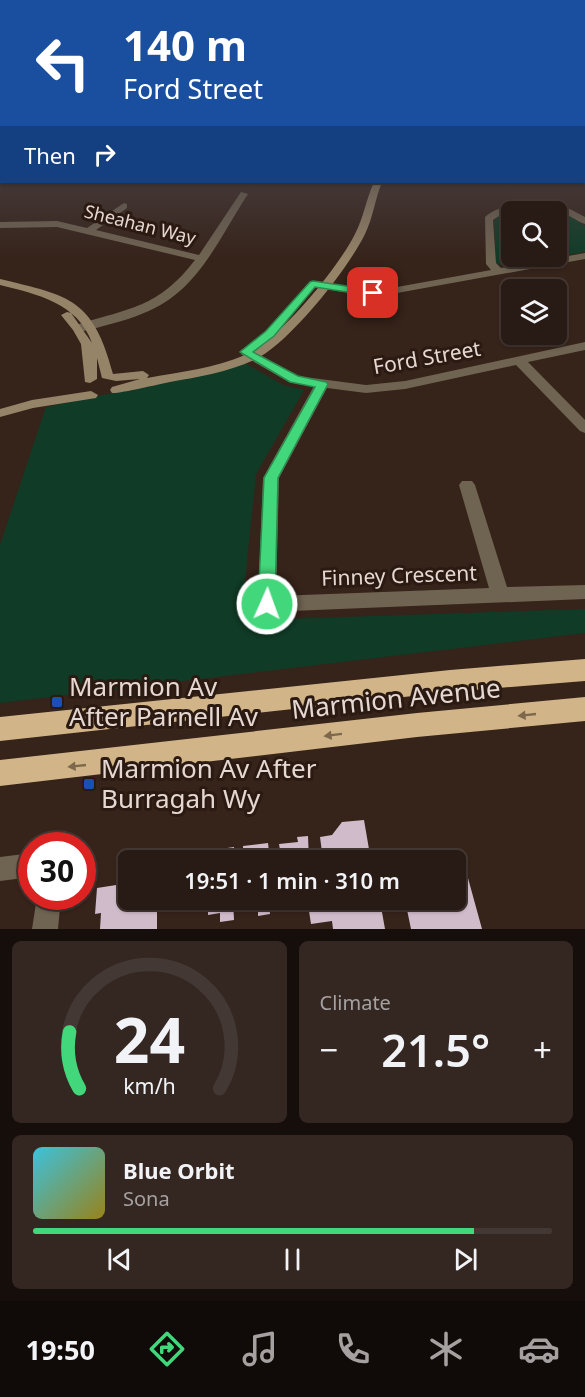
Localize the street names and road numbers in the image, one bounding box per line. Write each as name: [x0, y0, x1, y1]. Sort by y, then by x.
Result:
street label: Sheahan Way: [82, 199, 199, 250]
street label: Ford Street: [371, 334, 483, 380]
street label: Finney Crescent: [321, 558, 478, 592]
street label: Marmion Avenue: [290, 669, 502, 727]

